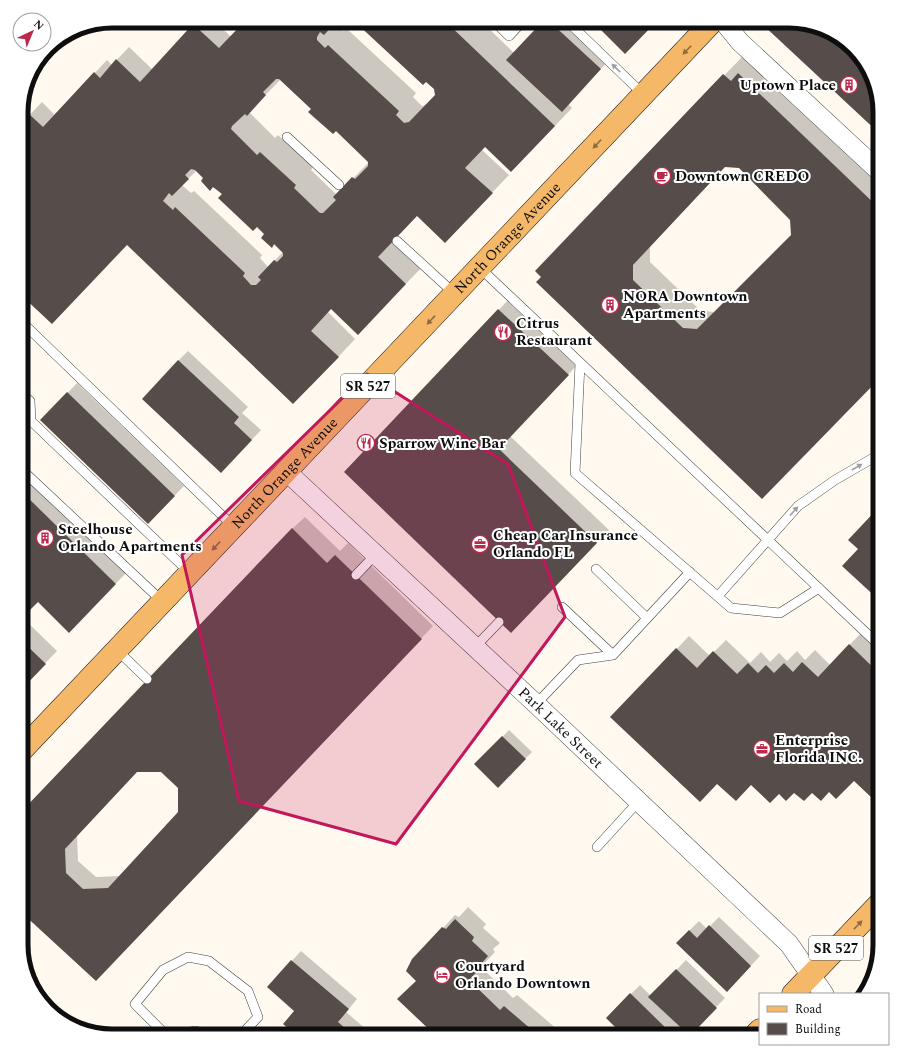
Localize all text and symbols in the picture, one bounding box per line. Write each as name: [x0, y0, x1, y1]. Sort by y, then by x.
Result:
north arrow: [12, 12, 52, 52]
text: N: [29, 16, 48, 34]
one-way arrow: [682, 45, 692, 55]
one-way arrow: [611, 63, 621, 73]
place label: Uptown Place: [739, 74, 836, 97]
building icon: Uptown Place: [839, 75, 859, 95]
one-way arrow: [592, 139, 602, 149]
place label: Downtown CREDO: [675, 165, 810, 188]
cafe icon: Downtown CREDO: [652, 166, 672, 186]
street label: North Orange Avenue: [449, 177, 566, 299]
place label: NORA Downtown Apartments: [623, 285, 748, 325]
building icon: NORA Downtown Apartments: [600, 295, 620, 315]
place label: Citrus Restaurant: [516, 312, 593, 352]
one-way arrow: [427, 315, 436, 324]
restaurant icon: Citrus Restaurant: [493, 322, 513, 342]
road number: SR 527: [341, 374, 395, 398]
street label: North Orange Avenue: [226, 412, 343, 534]
place label: Sparrow Wine Bar: [379, 432, 506, 455]
restaurant icon: Sparrow Wine Bar: [356, 433, 376, 453]
one-way arrow: [852, 463, 863, 470]
one-way arrow: [789, 506, 798, 516]
place label: Steelhouse Orlando Apartments: [58, 518, 202, 558]
place label: Cheap Car Insurance Orlando FL: [493, 524, 638, 564]
building icon: Steelhouse Orlando Apartments: [35, 528, 55, 548]
office icon: Cheap Car Insurance Orlando FL: [470, 534, 490, 554]
one-way arrow: [211, 541, 221, 551]
street label: Park Lake Street: [513, 681, 609, 774]
place label: Enterprise Florida INC.: [775, 729, 862, 769]
office icon: Enterprise Florida INC.: [752, 739, 772, 759]
one-way arrow: [854, 920, 863, 930]
road number: SR 527: [809, 936, 863, 960]
place label: Courtyard Orlando Downtown: [455, 955, 590, 995]
hotel icon: Courtyard Orlando Downtown: [432, 965, 452, 985]
legend: [759, 993, 889, 1045]
text: Road: [795, 1000, 822, 1019]
text: Building: [795, 1020, 841, 1039]

